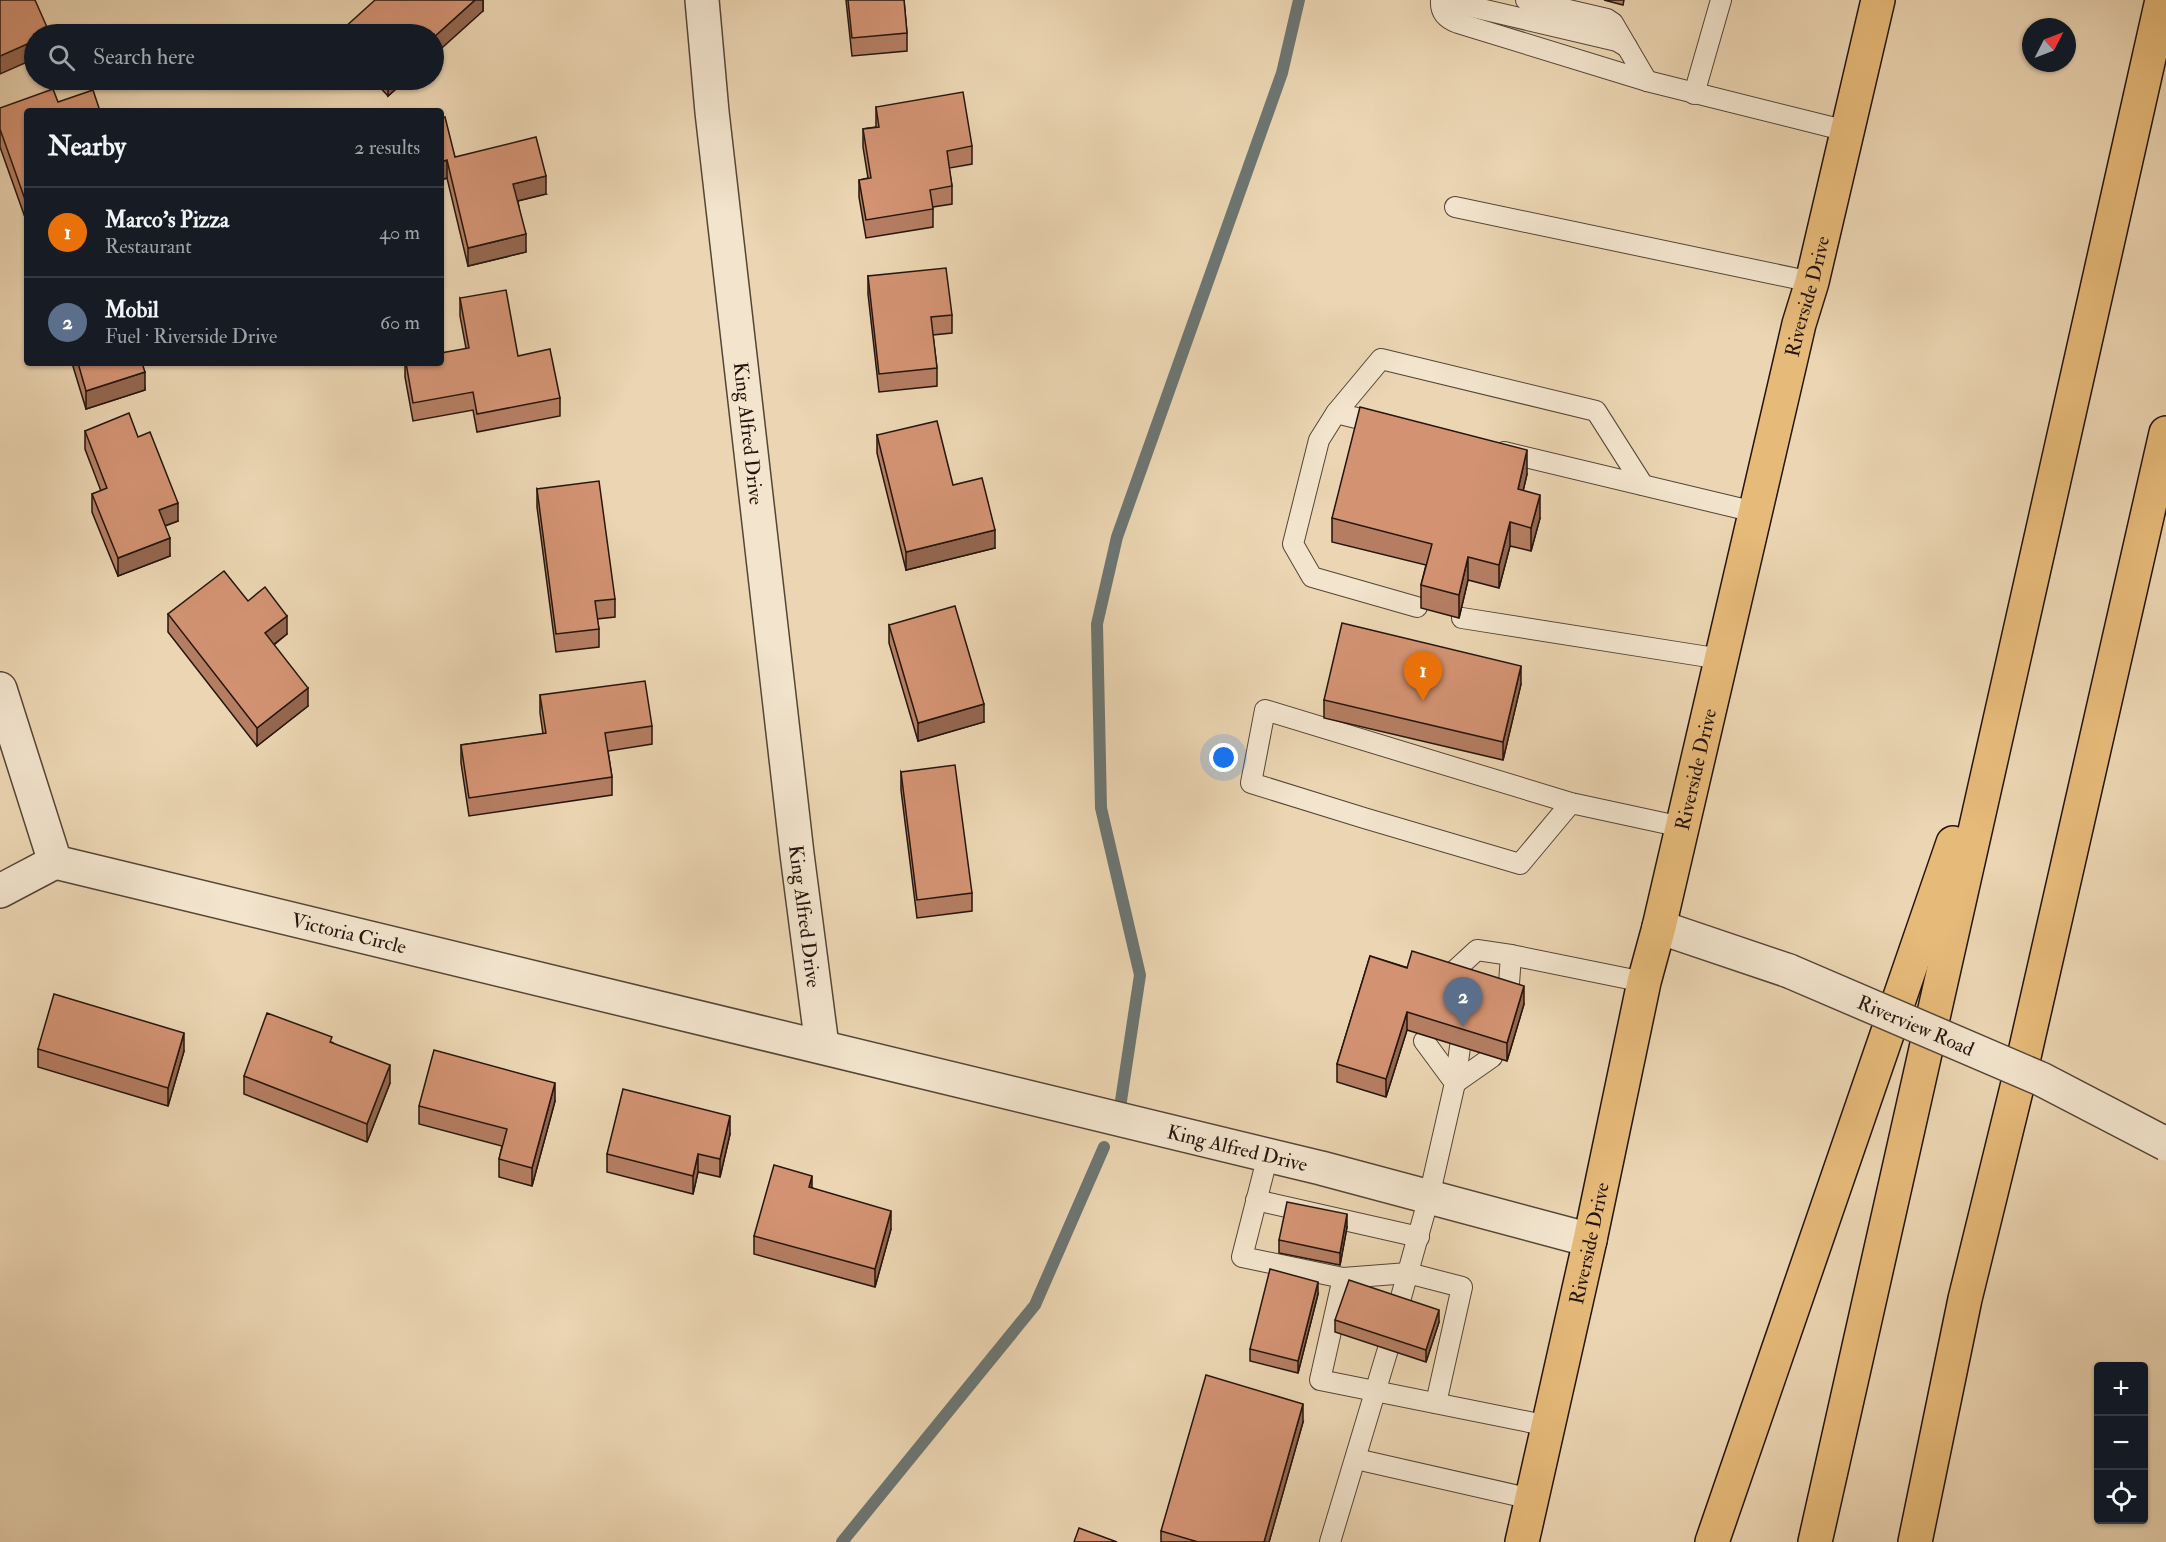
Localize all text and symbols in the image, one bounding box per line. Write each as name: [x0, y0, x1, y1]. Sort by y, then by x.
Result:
north arrow: [2022, 18, 2076, 72]
search box: [24, 24, 444, 90]
icon: search: [45, 41, 78, 74]
text: Search here: [93, 43, 195, 71]
text: Nearby: [48, 131, 126, 163]
text: 2 results: [354, 135, 420, 160]
text: Marco's Pizza: [105, 206, 229, 234]
text: 1: [64, 220, 71, 245]
text: 40 m: [379, 220, 420, 245]
text: Restaurant: [105, 234, 192, 259]
street label: Riverside Drive: [1780, 234, 1835, 359]
text: Mobil: [105, 296, 159, 324]
text: 2: [62, 310, 73, 335]
text: 60 m: [380, 310, 420, 335]
text: Fuel · Riverside Drive: [105, 324, 277, 349]
street label: King Alfred Drive: [728, 361, 769, 506]
pin: 1: [1404, 652, 1442, 701]
street label: Riverside Drive: [1670, 706, 1722, 833]
your location: [1209, 743, 1238, 772]
street label: King Alfred Drive: [783, 844, 826, 989]
street label: Victoria Circle: [289, 908, 409, 959]
pin: 2: [1444, 978, 1482, 1027]
street label: Riverview Road: [1853, 990, 1978, 1062]
street label: King Alfred Drive: [1165, 1119, 1310, 1177]
street label: Riverside Drive: [1564, 1180, 1615, 1307]
map controls: [2094, 1362, 2148, 1524]
button: +: [2094, 1362, 2148, 1416]
button: −: [2094, 1416, 2148, 1470]
button: locate: [2094, 1470, 2148, 1524]

